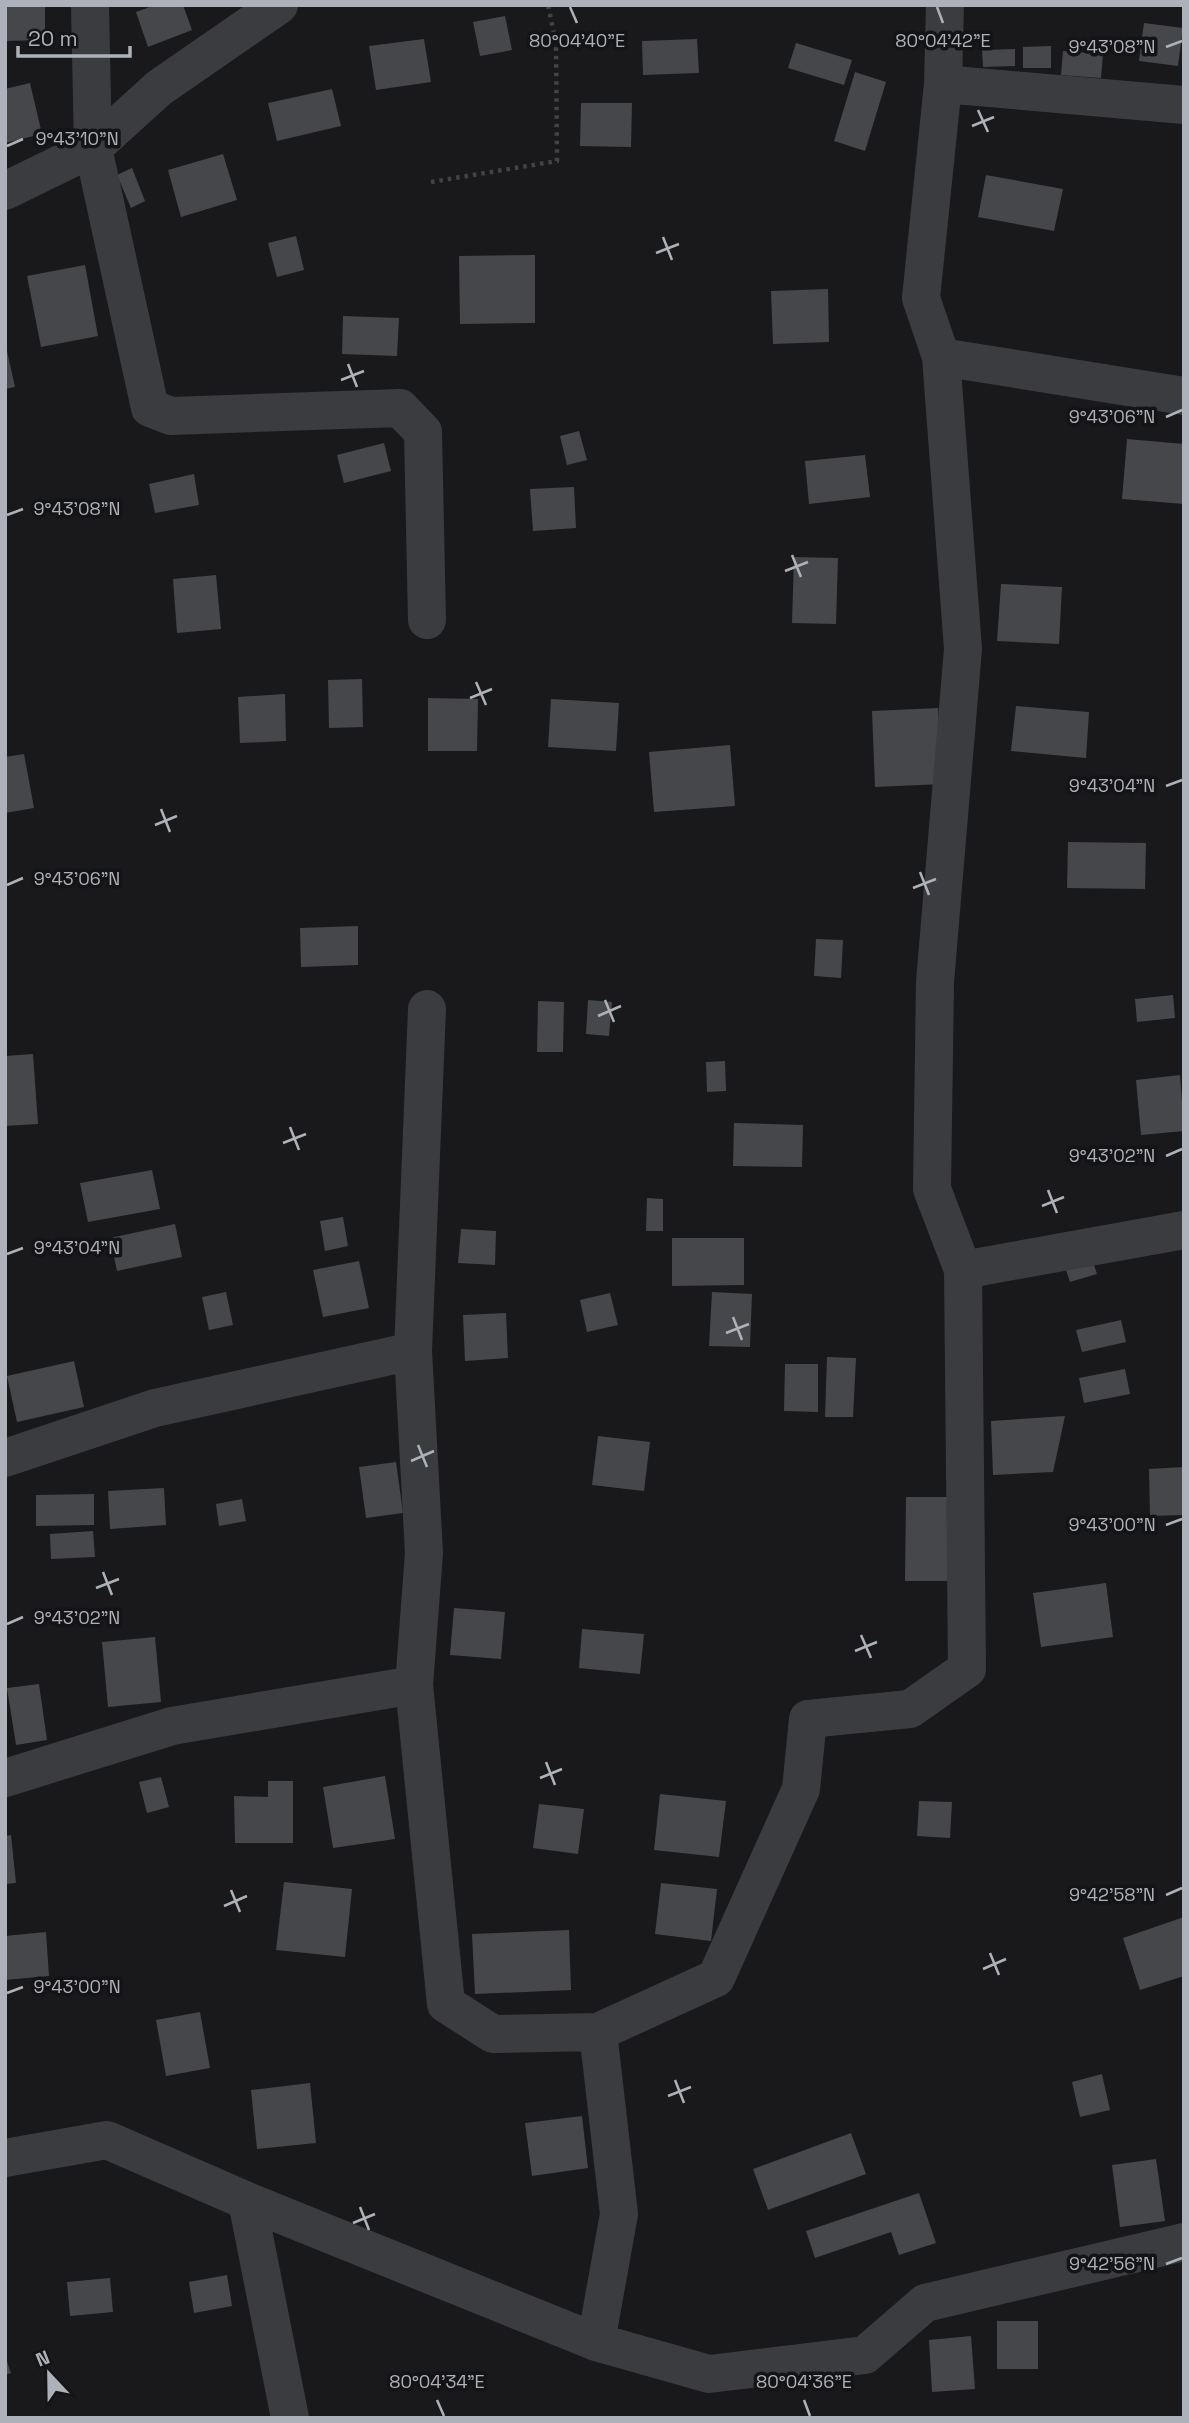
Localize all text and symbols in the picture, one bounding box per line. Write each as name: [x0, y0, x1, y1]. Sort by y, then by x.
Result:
scale bar: [18, 14, 130, 58]
text: 20 m: [28, 25, 78, 52]
text: 80°04'40"E: [529, 29, 625, 52]
text: 80°04'42"E: [895, 29, 991, 52]
text: 9°43'08"N: [1069, 35, 1155, 58]
text: 9°43'10"N: [35, 127, 119, 150]
text: 9°43'06"N: [1069, 405, 1155, 428]
text: 9°43'08"N: [34, 497, 120, 520]
text: 9°43'04"N: [1069, 774, 1155, 797]
text: 9°43'06"N: [34, 867, 120, 890]
text: 9°43'02"N: [1069, 1144, 1155, 1167]
text: 9°43'04"N: [34, 1236, 120, 1259]
text: 9°43'00"N: [1068, 1513, 1156, 1536]
text: 9°43'02"N: [34, 1606, 120, 1629]
text: 9°42'58"N: [1069, 1883, 1155, 1906]
text: 9°43'00"N: [33, 1975, 121, 1998]
text: 9°42'56"N: [1069, 2252, 1155, 2275]
north arrow: [14, 2339, 84, 2409]
text: N: [32, 2345, 53, 2373]
text: 80°04'34"E: [389, 2370, 485, 2393]
text: 80°04'36"E: [756, 2370, 852, 2393]

